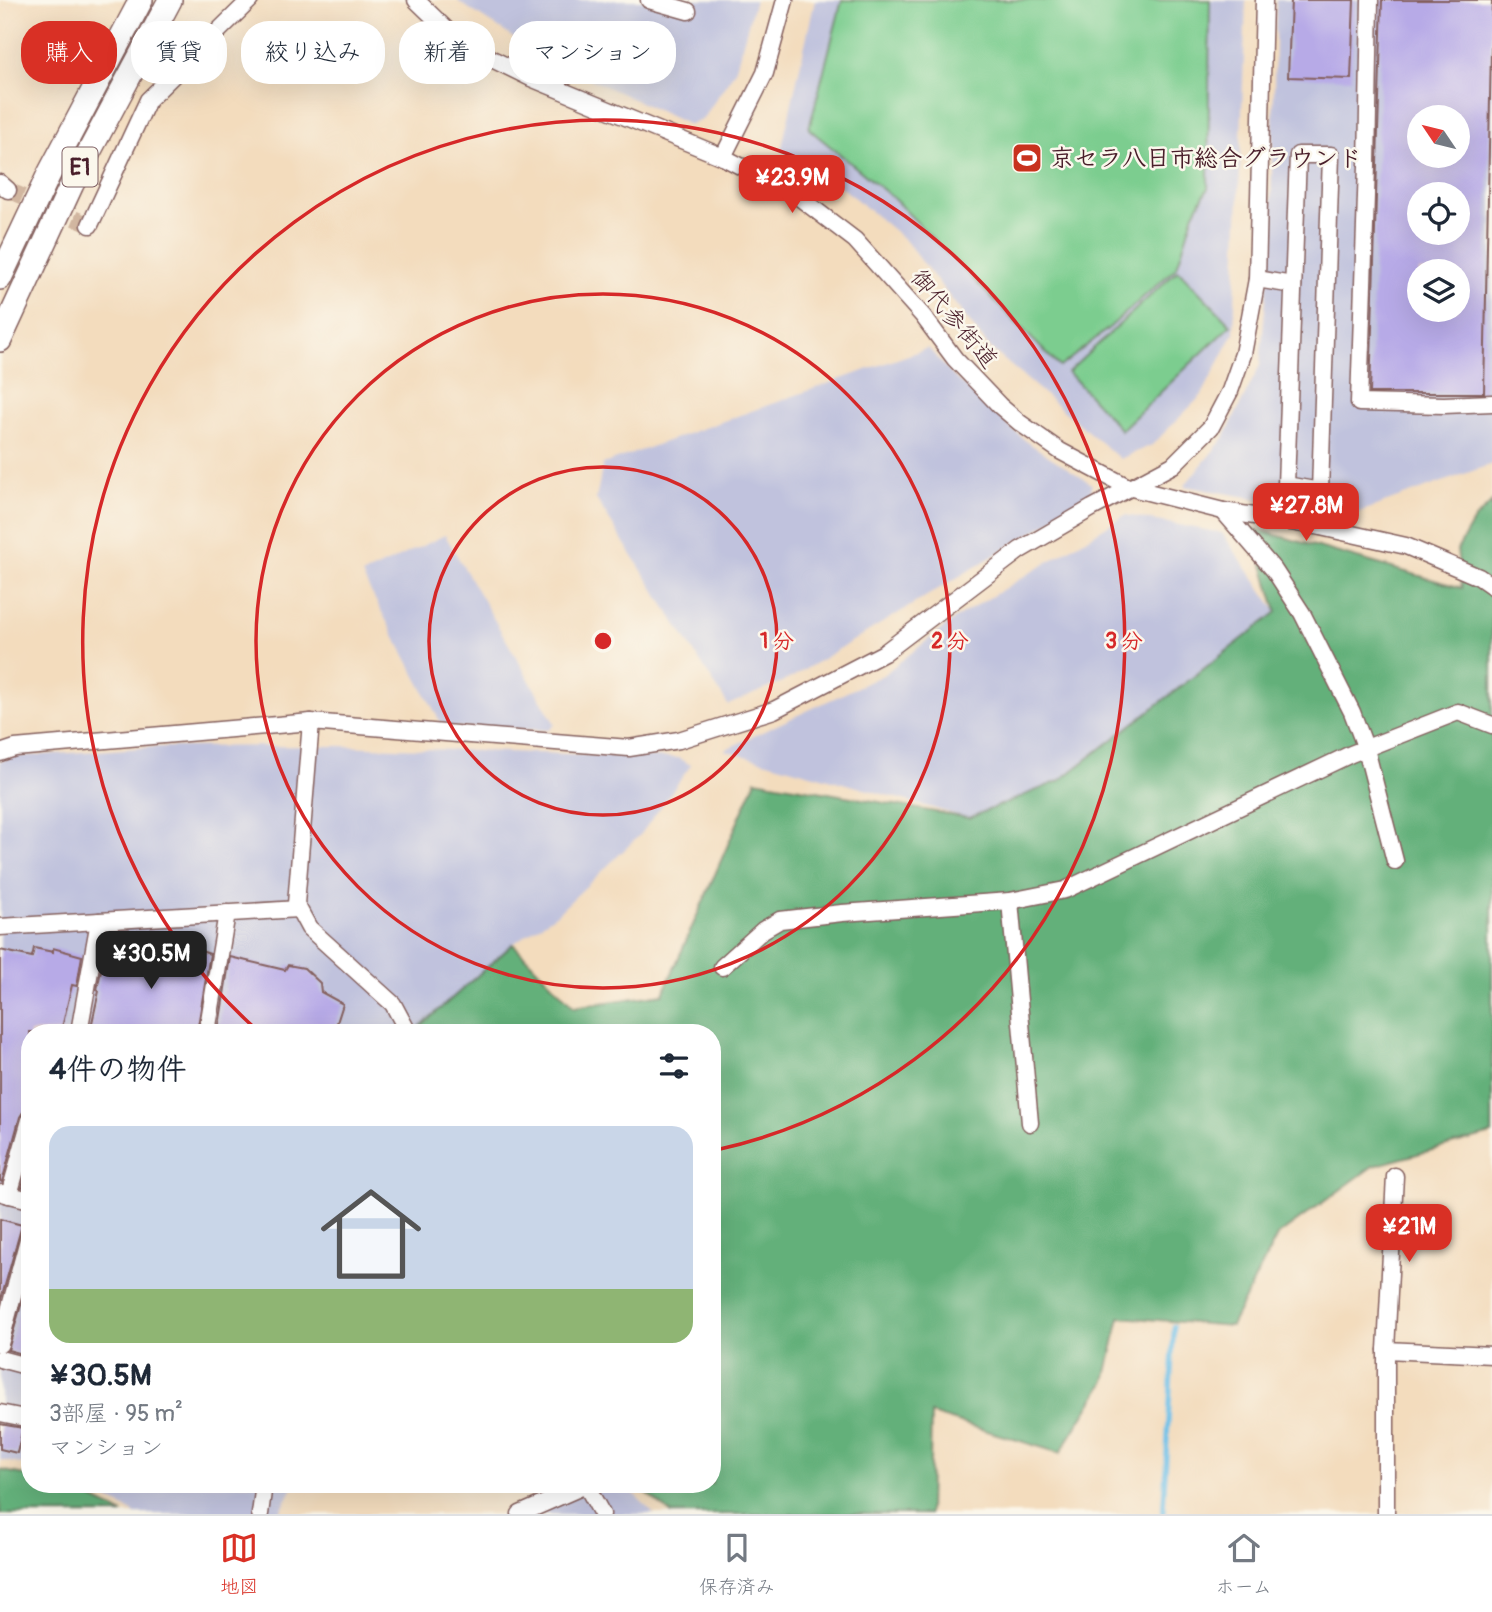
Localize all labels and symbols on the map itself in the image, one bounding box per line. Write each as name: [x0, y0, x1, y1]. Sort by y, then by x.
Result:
north arrow: [1407, 105, 1470, 168]
sports icon: 京セラ八日市総合グラウンド: [1010, 141, 1044, 175]
place label: 京セラ八日市総合グラウンド: [1050, 144, 1362, 173]
road number: E1: [62, 148, 98, 186]
pin: ¥23.9M: [735, 156, 849, 215]
street label: 御代参街道: [904, 264, 1004, 374]
pin: ¥27.8M: [1249, 484, 1363, 543]
text: 1 分: [760, 628, 794, 655]
text: 2 分: [931, 628, 969, 655]
text: 3 分: [1105, 628, 1143, 655]
centre of rings: [591, 629, 615, 653]
pin: ¥30.5M: [94, 932, 208, 991]
pin: ¥21M: [1368, 1204, 1450, 1264]

